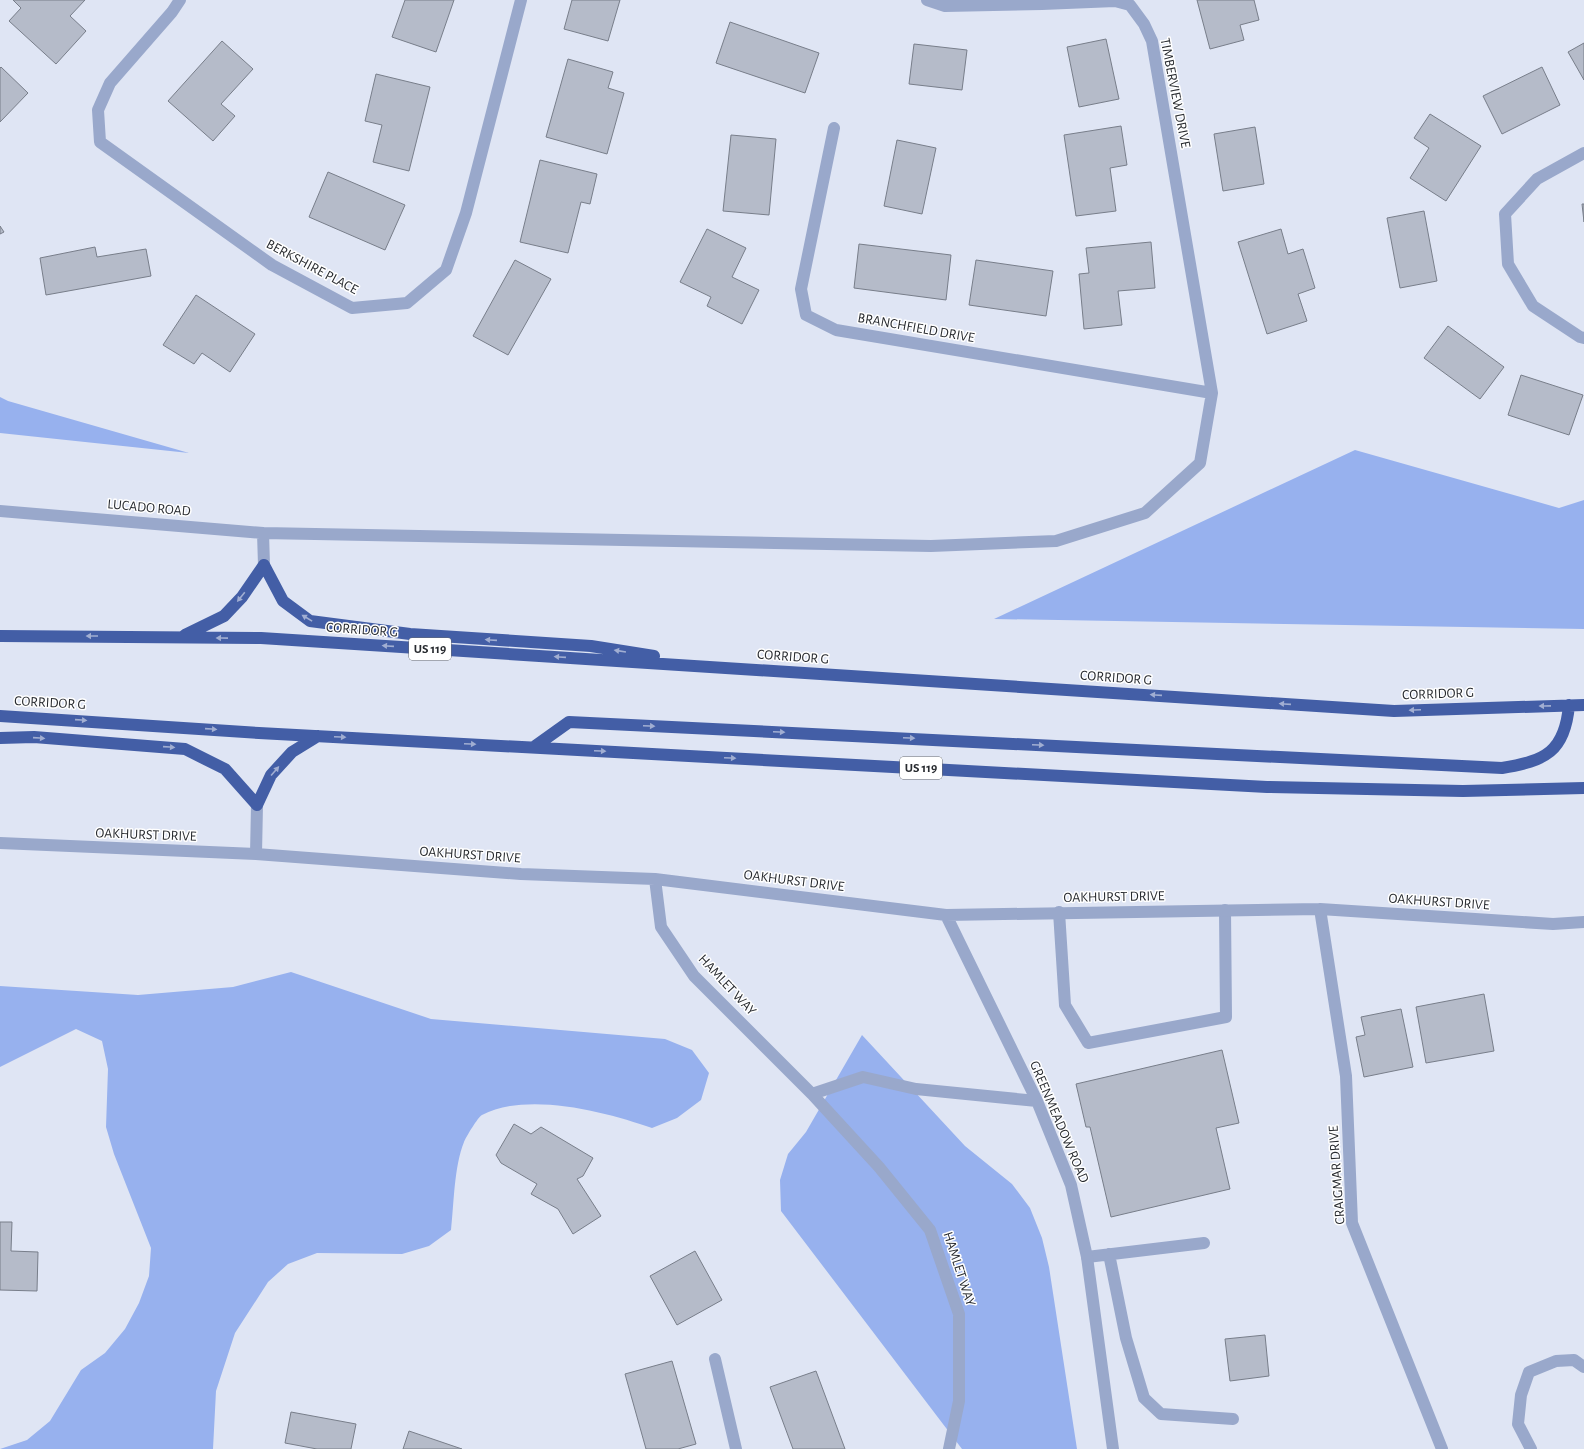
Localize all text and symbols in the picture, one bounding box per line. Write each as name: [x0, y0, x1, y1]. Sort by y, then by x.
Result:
street label: TIMBERVIEW DRIVE: [1157, 37, 1193, 149]
street label: BERKSHIRE PLACE: [264, 237, 360, 297]
street label: BRANCHFIELD DRIVE: [857, 311, 976, 345]
street label: LUCADO ROAD: [107, 497, 191, 519]
one-way arrow: [237, 592, 245, 602]
one-way arrow: [301, 614, 313, 621]
street label: CORRIDOR G: [326, 621, 398, 639]
one-way arrow: [85, 633, 98, 639]
one-way arrow: [216, 634, 228, 641]
one-way arrow: [485, 636, 497, 643]
road number: US 119: [409, 638, 451, 660]
one-way arrow: [382, 643, 394, 650]
one-way arrow: [614, 648, 626, 654]
street label: CORRIDOR G: [757, 648, 829, 666]
one-way arrow: [554, 654, 566, 661]
street label: CORRIDOR G: [1080, 669, 1152, 687]
street label: CORRIDOR G: [1402, 686, 1474, 702]
one-way arrow: [1150, 692, 1162, 699]
street label: CORRIDOR G: [14, 694, 86, 712]
one-way arrow: [1279, 700, 1291, 707]
one-way arrow: [1538, 703, 1551, 709]
one-way arrow: [1408, 707, 1421, 713]
one-way arrow: [75, 717, 87, 723]
one-way arrow: [643, 722, 655, 729]
one-way arrow: [205, 726, 217, 733]
one-way arrow: [773, 729, 786, 735]
one-way arrow: [33, 734, 45, 741]
one-way arrow: [334, 734, 347, 740]
one-way arrow: [903, 735, 915, 742]
one-way arrow: [464, 740, 476, 747]
one-way arrow: [1032, 741, 1044, 748]
one-way arrow: [163, 744, 175, 751]
one-way arrow: [594, 747, 606, 754]
one-way arrow: [724, 754, 736, 761]
road number: US 119: [900, 757, 942, 779]
one-way arrow: [270, 766, 279, 775]
street label: OAKHURST DRIVE: [95, 826, 197, 844]
street label: OAKHURST DRIVE: [419, 844, 521, 866]
street label: OAKHURST DRIVE: [743, 868, 845, 894]
street label: OAKHURST DRIVE: [1063, 889, 1165, 905]
street label: OAKHURST DRIVE: [1388, 891, 1490, 913]
street label: HAMLET WAY: [695, 952, 759, 1019]
street label: GREENMEADOW ROAD: [1027, 1059, 1091, 1185]
street label: CRAIGMAR DRIVE: [1327, 1125, 1347, 1225]
street label: HAMLET WAY: [940, 1230, 978, 1309]

